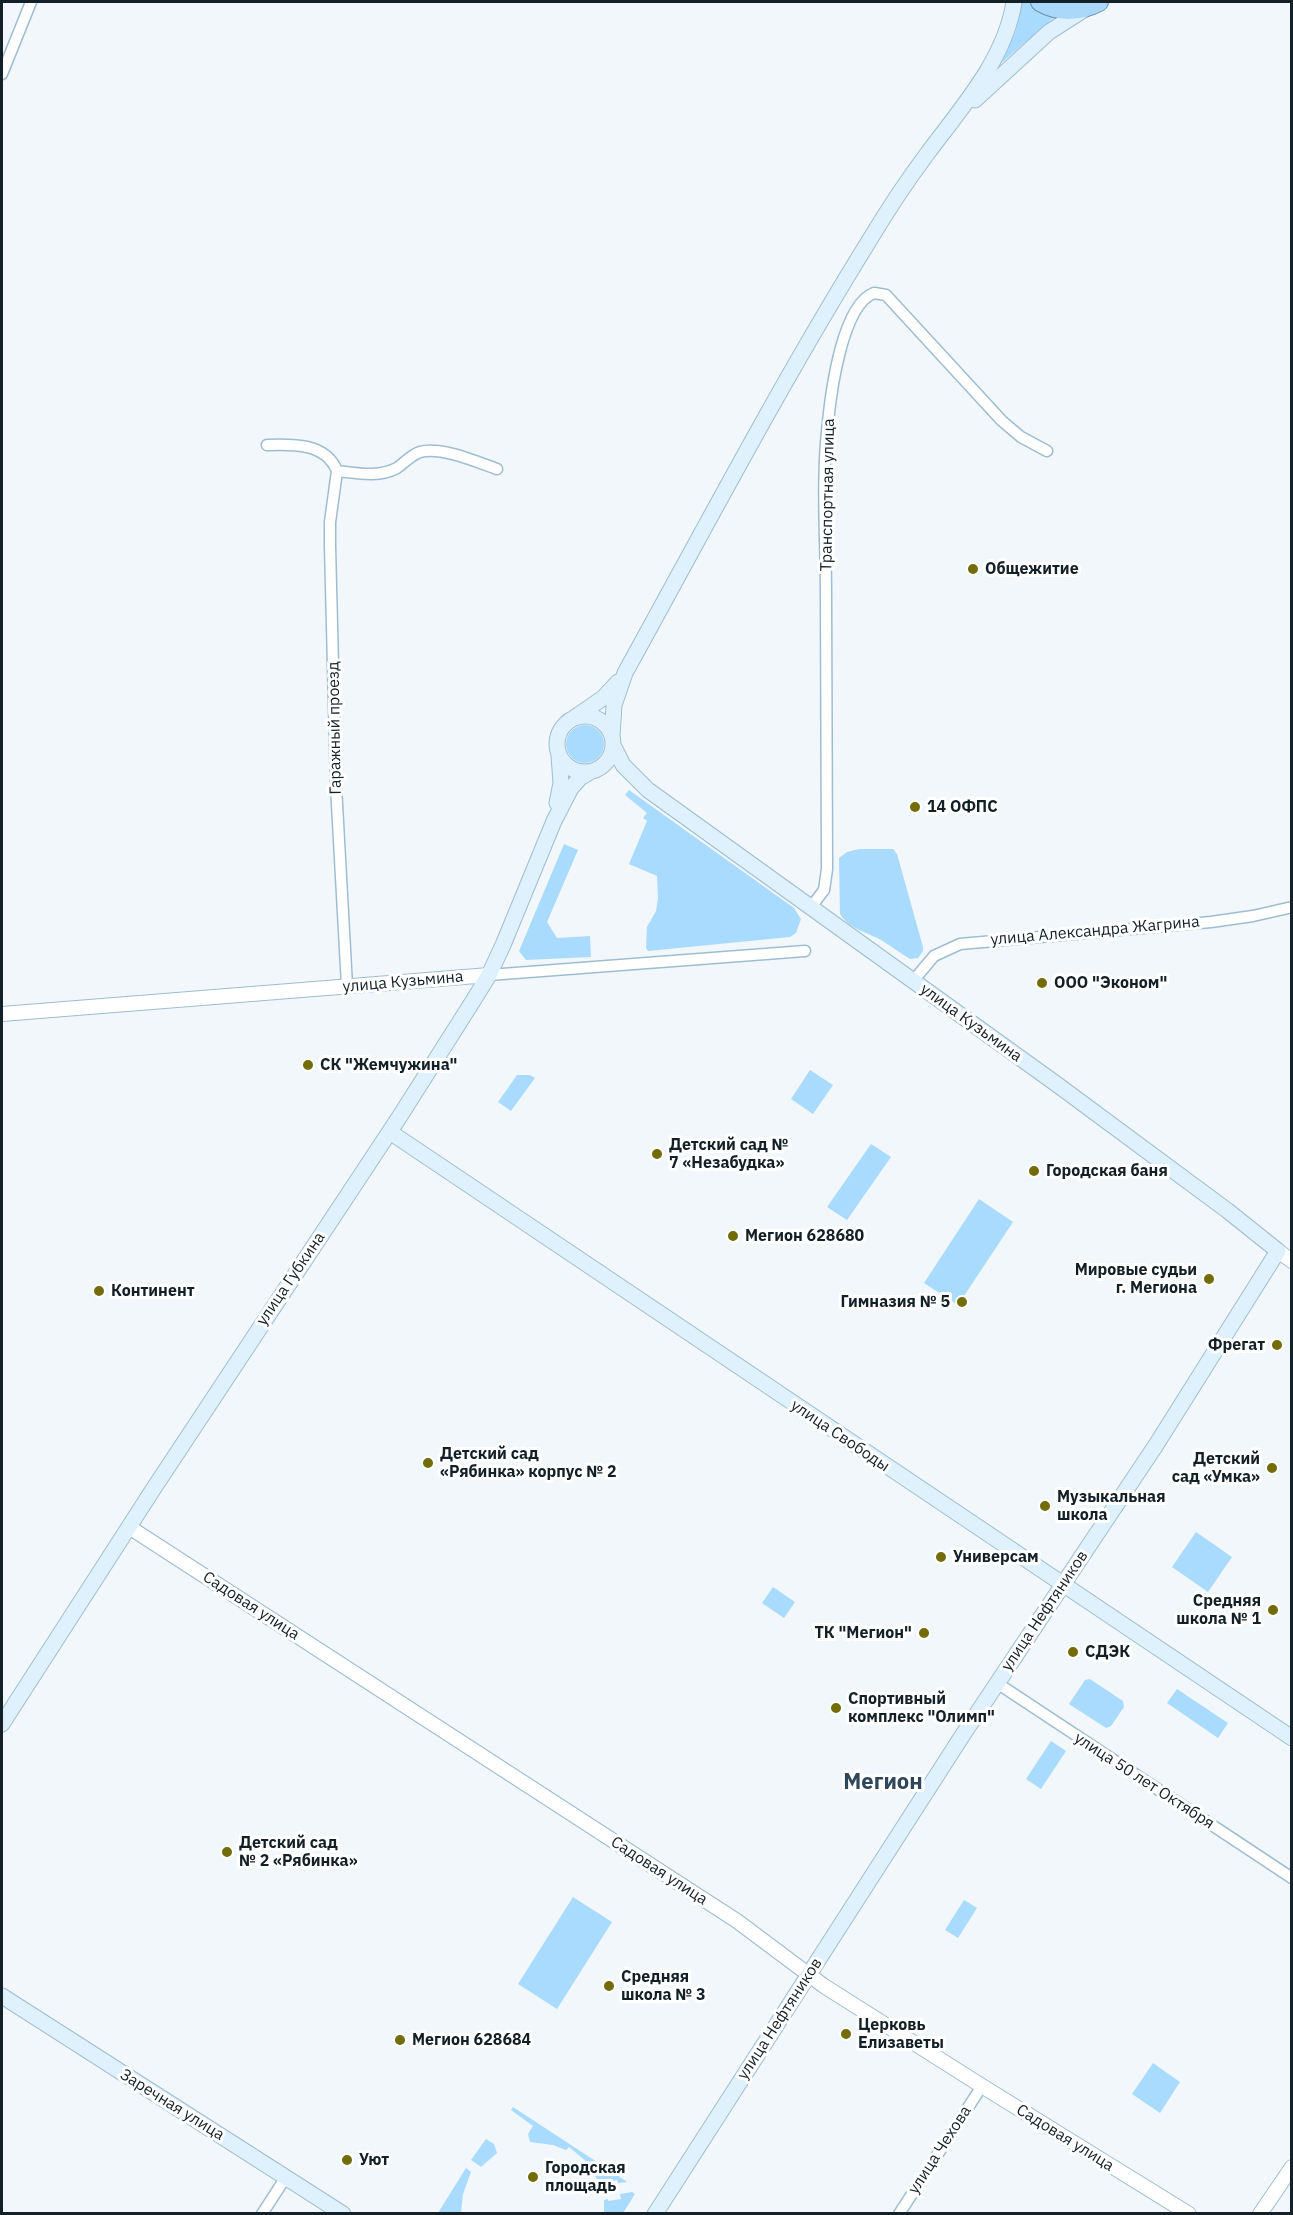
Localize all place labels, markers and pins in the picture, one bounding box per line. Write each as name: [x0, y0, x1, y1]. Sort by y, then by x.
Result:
place label: Общежитие: [985, 559, 1079, 579]
marker: Общежитие: [966, 562, 980, 576]
place label: 14 ОФПС: [927, 797, 998, 817]
marker: 14 ОФПС: [908, 800, 922, 814]
place label: ООО "Эконом": [1054, 973, 1167, 993]
marker: ООО "Эконом": [1035, 976, 1049, 990]
place label: СК "Жемчужина": [320, 1055, 457, 1075]
marker: СК "Жемчужина": [301, 1058, 315, 1072]
place label: Детский сад № 7 «Незабудка»: [669, 1135, 788, 1173]
marker: Детский сад № 7 «Незабудка»: [650, 1147, 664, 1161]
place label: Городская баня: [1046, 1161, 1168, 1181]
marker: Городская баня: [1027, 1164, 1041, 1178]
place label: Мегион 628680: [745, 1226, 864, 1246]
marker: Мегион 628680: [726, 1229, 740, 1243]
place label: Мировые судьи г. Мегиона: [1075, 1260, 1197, 1298]
marker: Мировые судьи г. Мегиона: [1202, 1272, 1216, 1286]
place label: Континент: [111, 1281, 195, 1301]
marker: Континент: [92, 1284, 106, 1298]
place label: Гимназия № 5: [841, 1292, 950, 1312]
marker: Гимназия № 5: [955, 1295, 969, 1309]
place label: Фрегат: [1208, 1335, 1265, 1355]
marker: Фрегат: [1270, 1338, 1284, 1352]
place label: Детский сад «Рябинка» корпус № 2: [440, 1444, 617, 1482]
place label: Детский сад «Умка»: [1172, 1449, 1260, 1487]
marker: Детский сад «Рябинка» корпус № 2: [421, 1456, 435, 1470]
marker: Детский сад «Умка»: [1265, 1461, 1279, 1475]
place label: Музыкальная школа: [1057, 1487, 1165, 1525]
marker: Музыкальная школа: [1038, 1499, 1052, 1513]
place label: Универсам: [953, 1547, 1039, 1567]
marker: Универсам: [934, 1550, 948, 1564]
place label: Средняя школа № 1: [1176, 1591, 1261, 1629]
marker: Средняя школа № 1: [1266, 1603, 1280, 1617]
place label: ТК "Мегион": [814, 1623, 912, 1643]
marker: ТК "Мегион": [917, 1626, 931, 1640]
place label: СДЭК: [1085, 1642, 1130, 1662]
marker: СДЭК: [1066, 1645, 1080, 1659]
place label: Спортивный комплекс "Олимп": [848, 1689, 995, 1727]
marker: Спортивный комплекс "Олимп": [829, 1701, 843, 1715]
place label: Детский сад № 2 «Рябинка»: [239, 1833, 358, 1871]
marker: Детский сад № 2 «Рябинка»: [220, 1845, 234, 1859]
place label: Средняя школа № 3: [621, 1967, 706, 2005]
marker: Средняя школа № 3: [602, 1979, 616, 1993]
place label: Церковь Елизаветы: [858, 2015, 944, 2053]
marker: Церковь Елизаветы: [839, 2027, 853, 2041]
place label: Мегион 628684: [412, 2030, 531, 2050]
marker: Мегион 628684: [393, 2033, 407, 2047]
place label: Уют: [359, 2150, 389, 2170]
marker: Уют: [340, 2153, 354, 2167]
place label: Городская площадь: [545, 2158, 626, 2196]
marker: Городская площадь: [526, 2170, 540, 2184]

